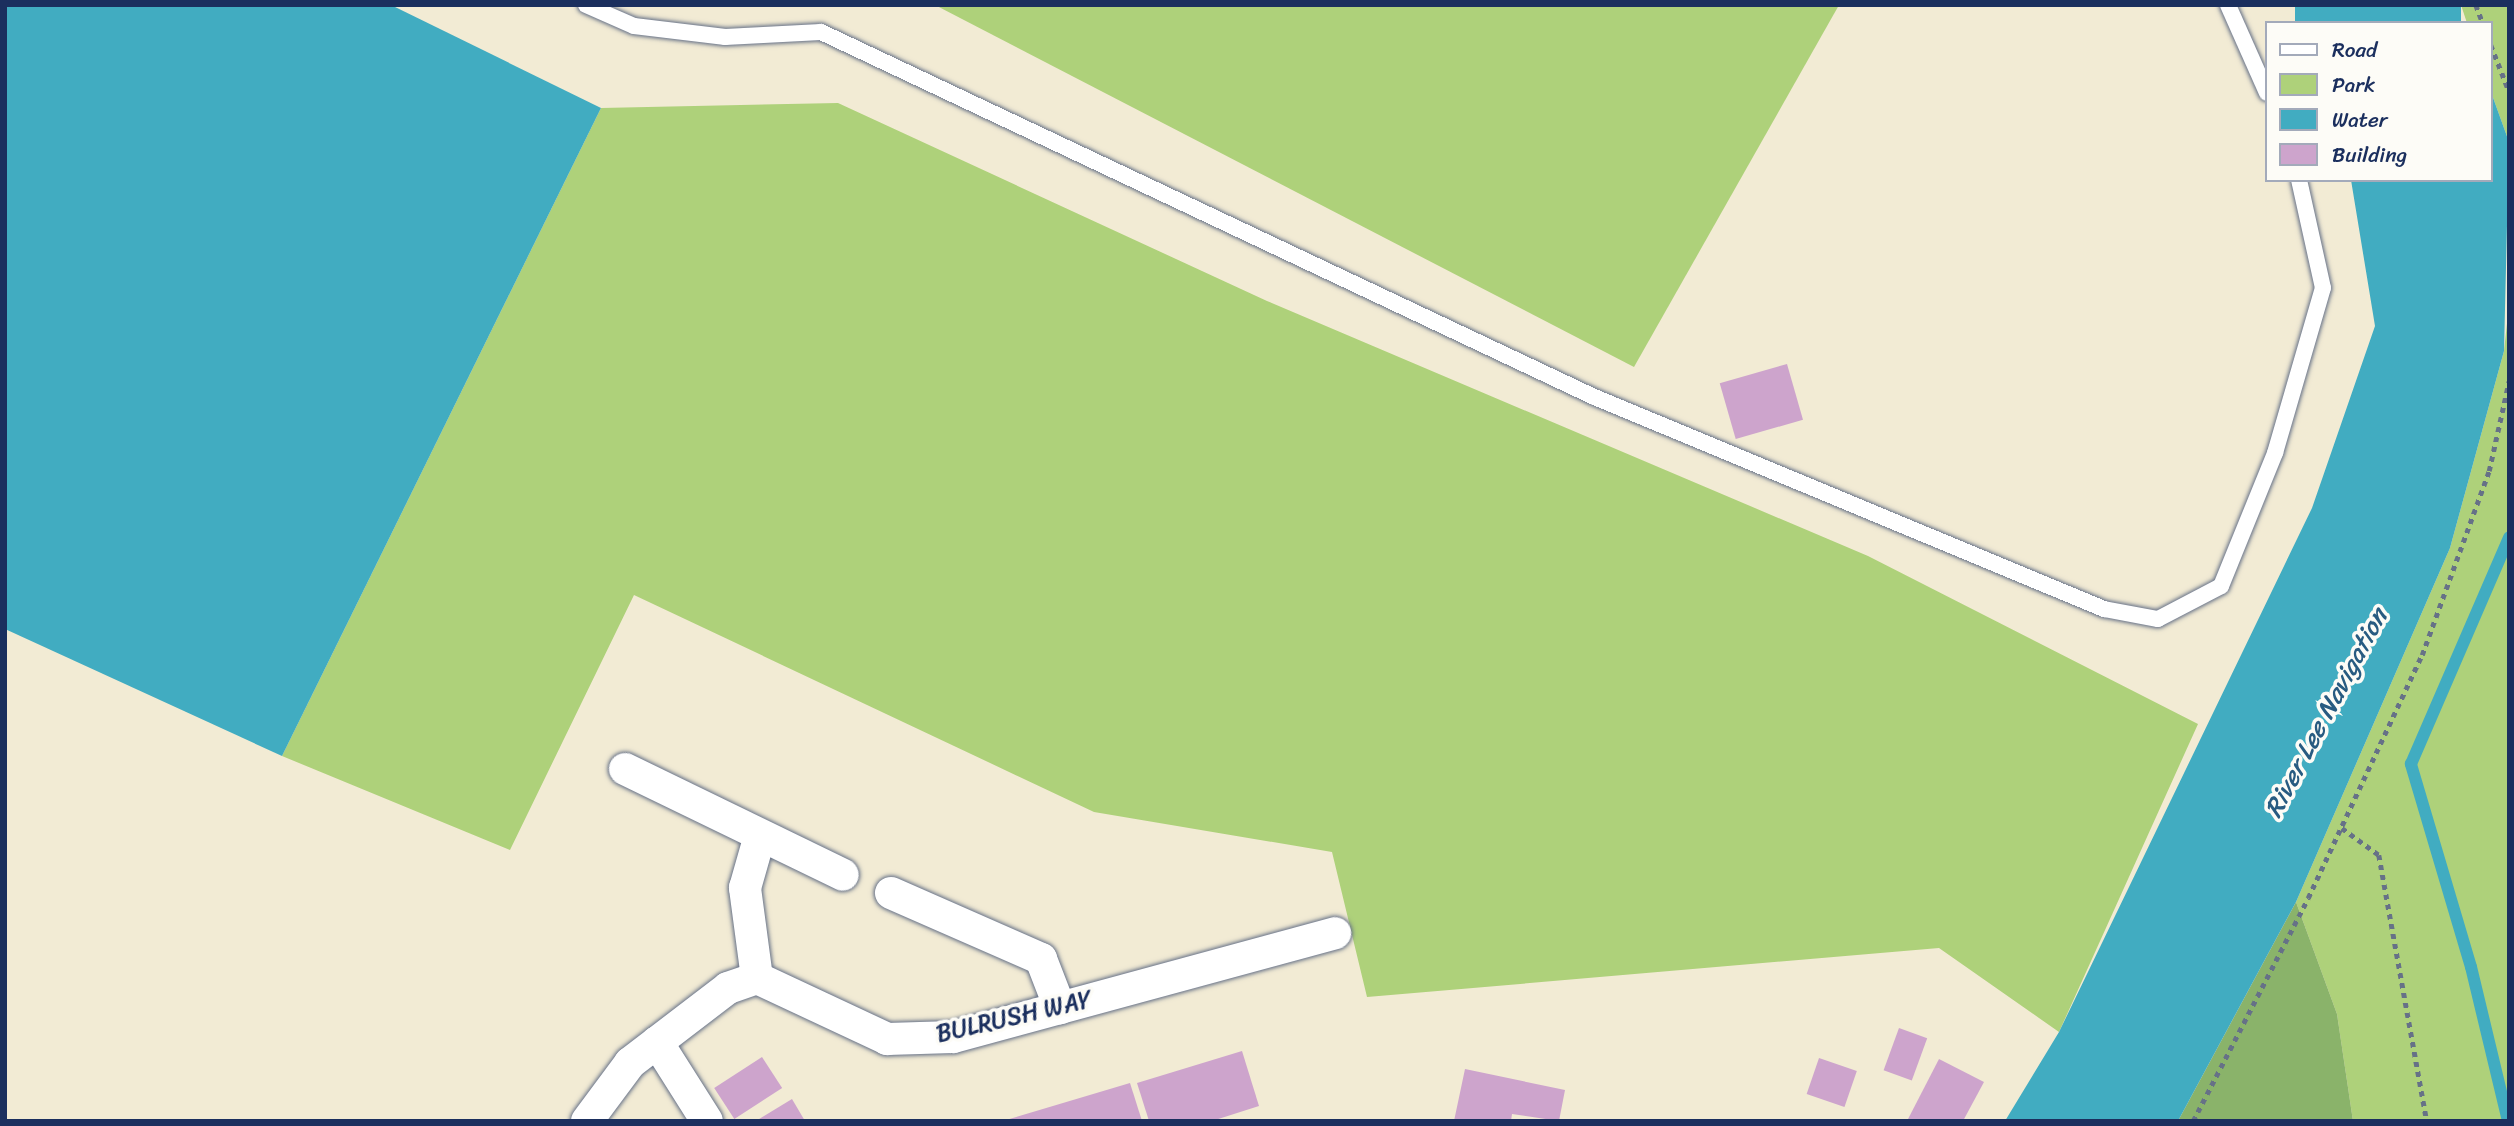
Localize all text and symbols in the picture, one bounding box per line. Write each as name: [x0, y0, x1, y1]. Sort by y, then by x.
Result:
legend: [2266, 21, 2493, 182]
text: Road: [2332, 31, 2377, 69]
text: Park: [2332, 66, 2375, 104]
text: Water: [2332, 101, 2387, 139]
text: Building: [2332, 136, 2407, 174]
water label: River Lee Navigation: [2258, 603, 2394, 823]
street label: BULRUSH WAY: [935, 985, 1093, 1049]

